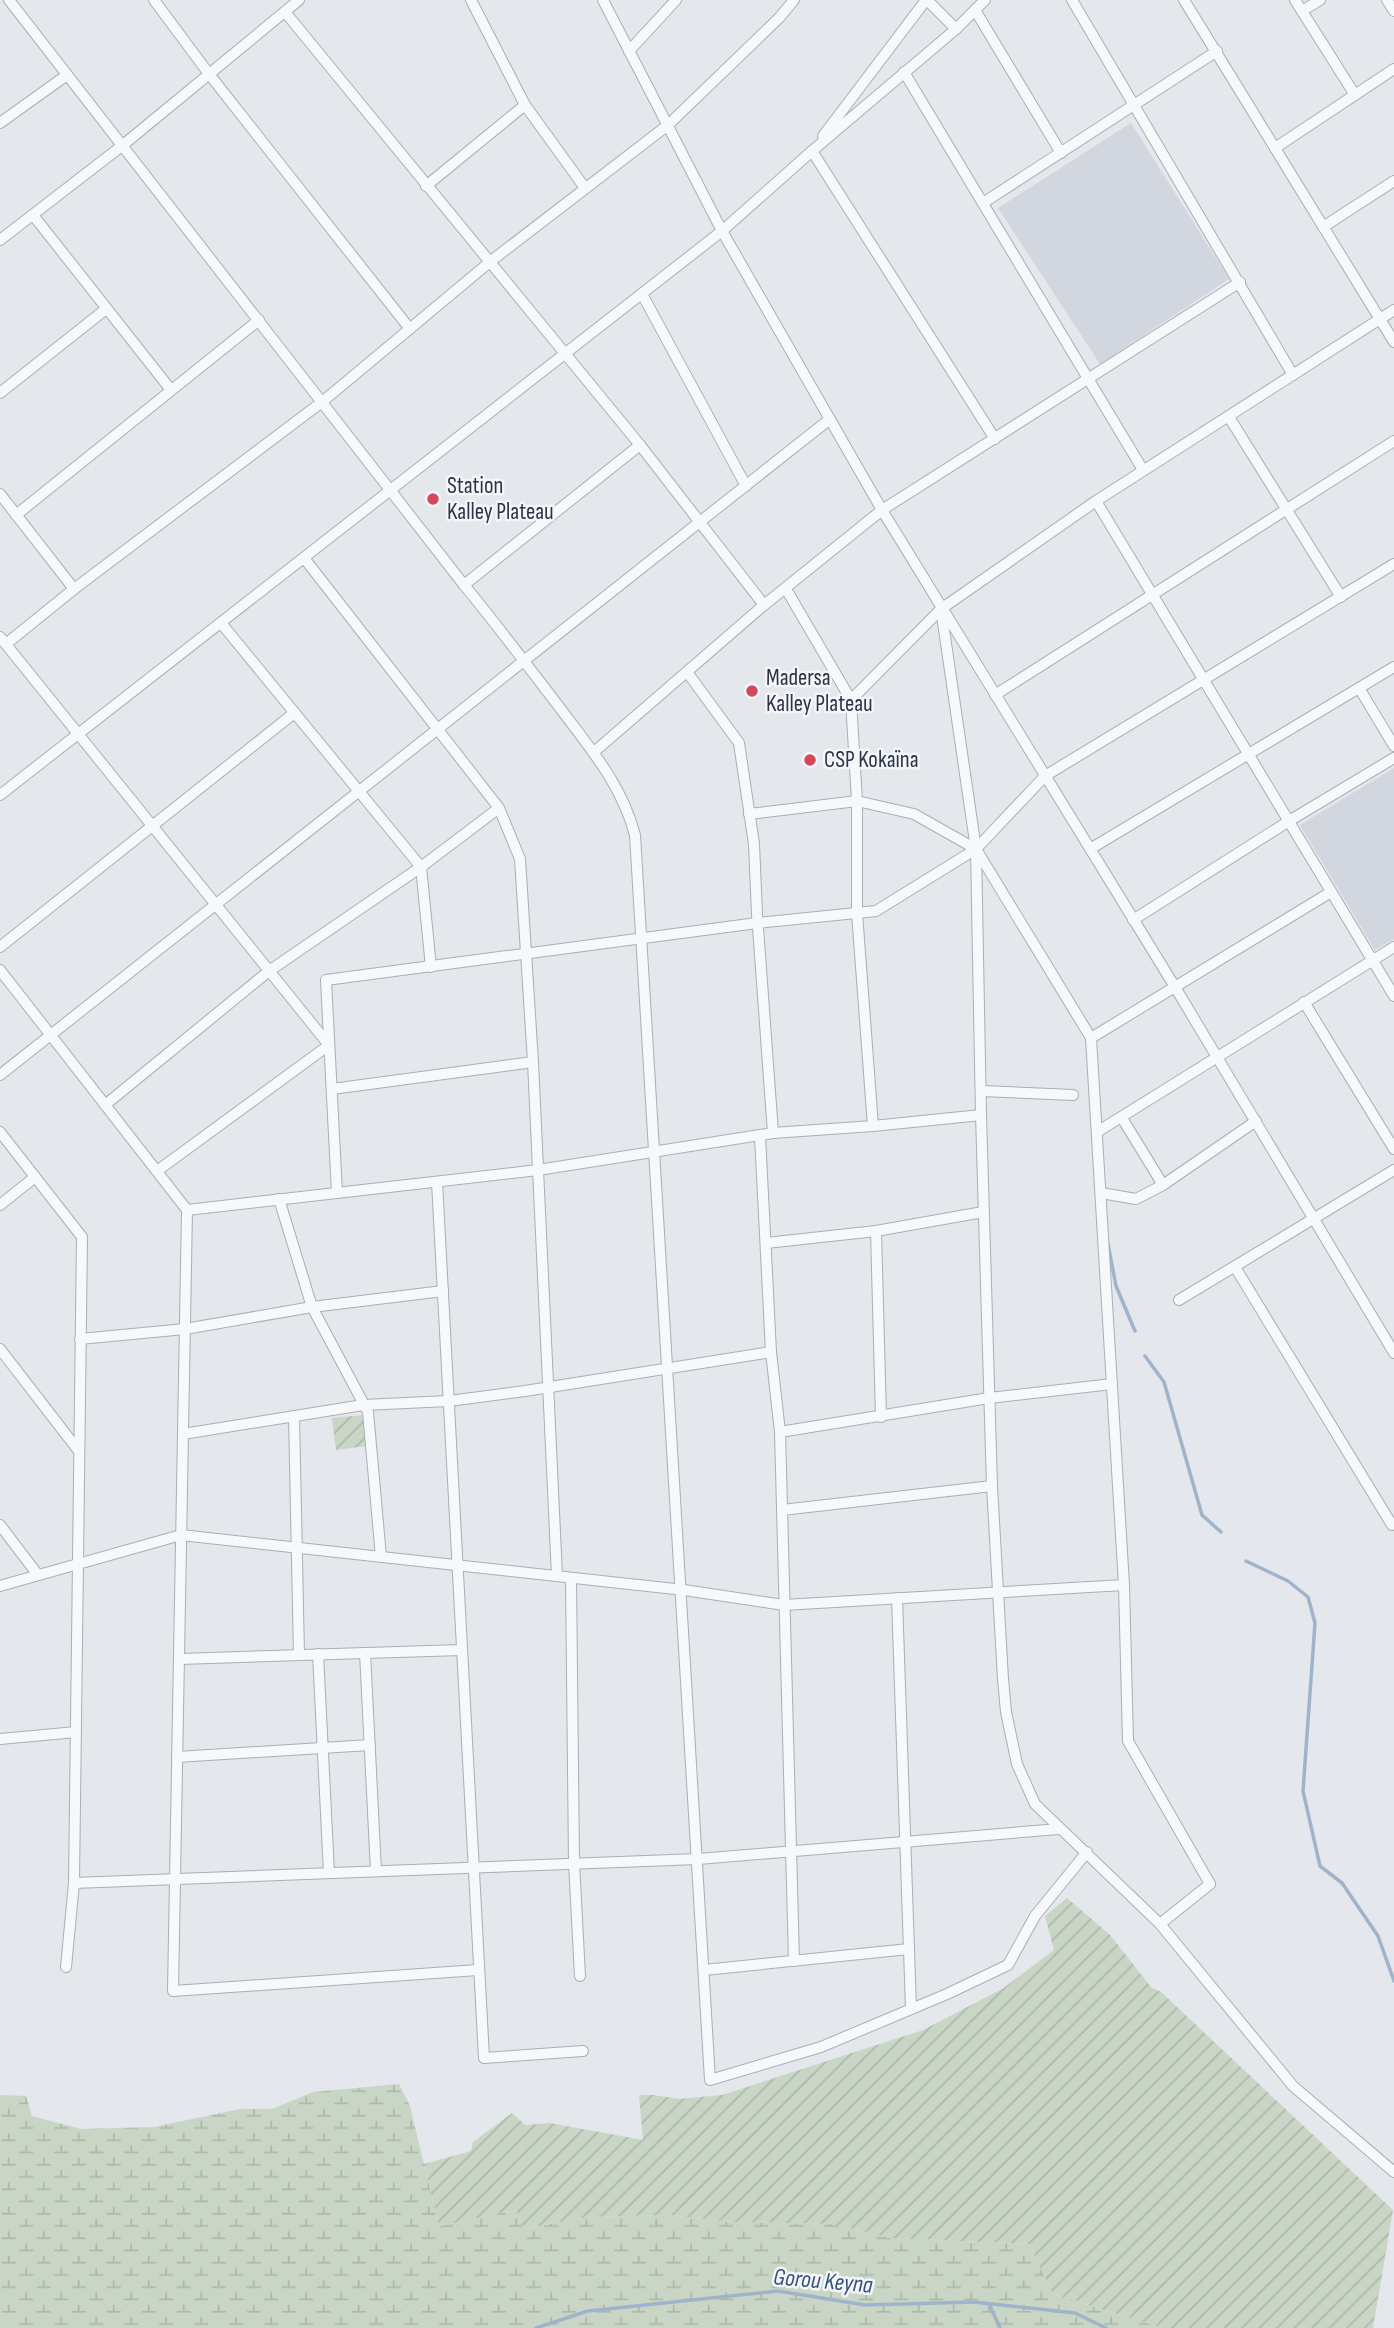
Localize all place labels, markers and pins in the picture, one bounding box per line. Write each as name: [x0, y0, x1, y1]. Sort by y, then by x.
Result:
place label: Station Kalley Plateau: [447, 472, 554, 526]
marker: Station Kalley Plateau: [425, 491, 441, 507]
place label: Madersa Kalley Plateau: [766, 664, 873, 718]
marker: Madersa Kalley Plateau: [744, 683, 760, 699]
place label: CSP Kokaïna: [824, 746, 919, 774]
marker: CSP Kokaïna: [802, 752, 818, 768]

